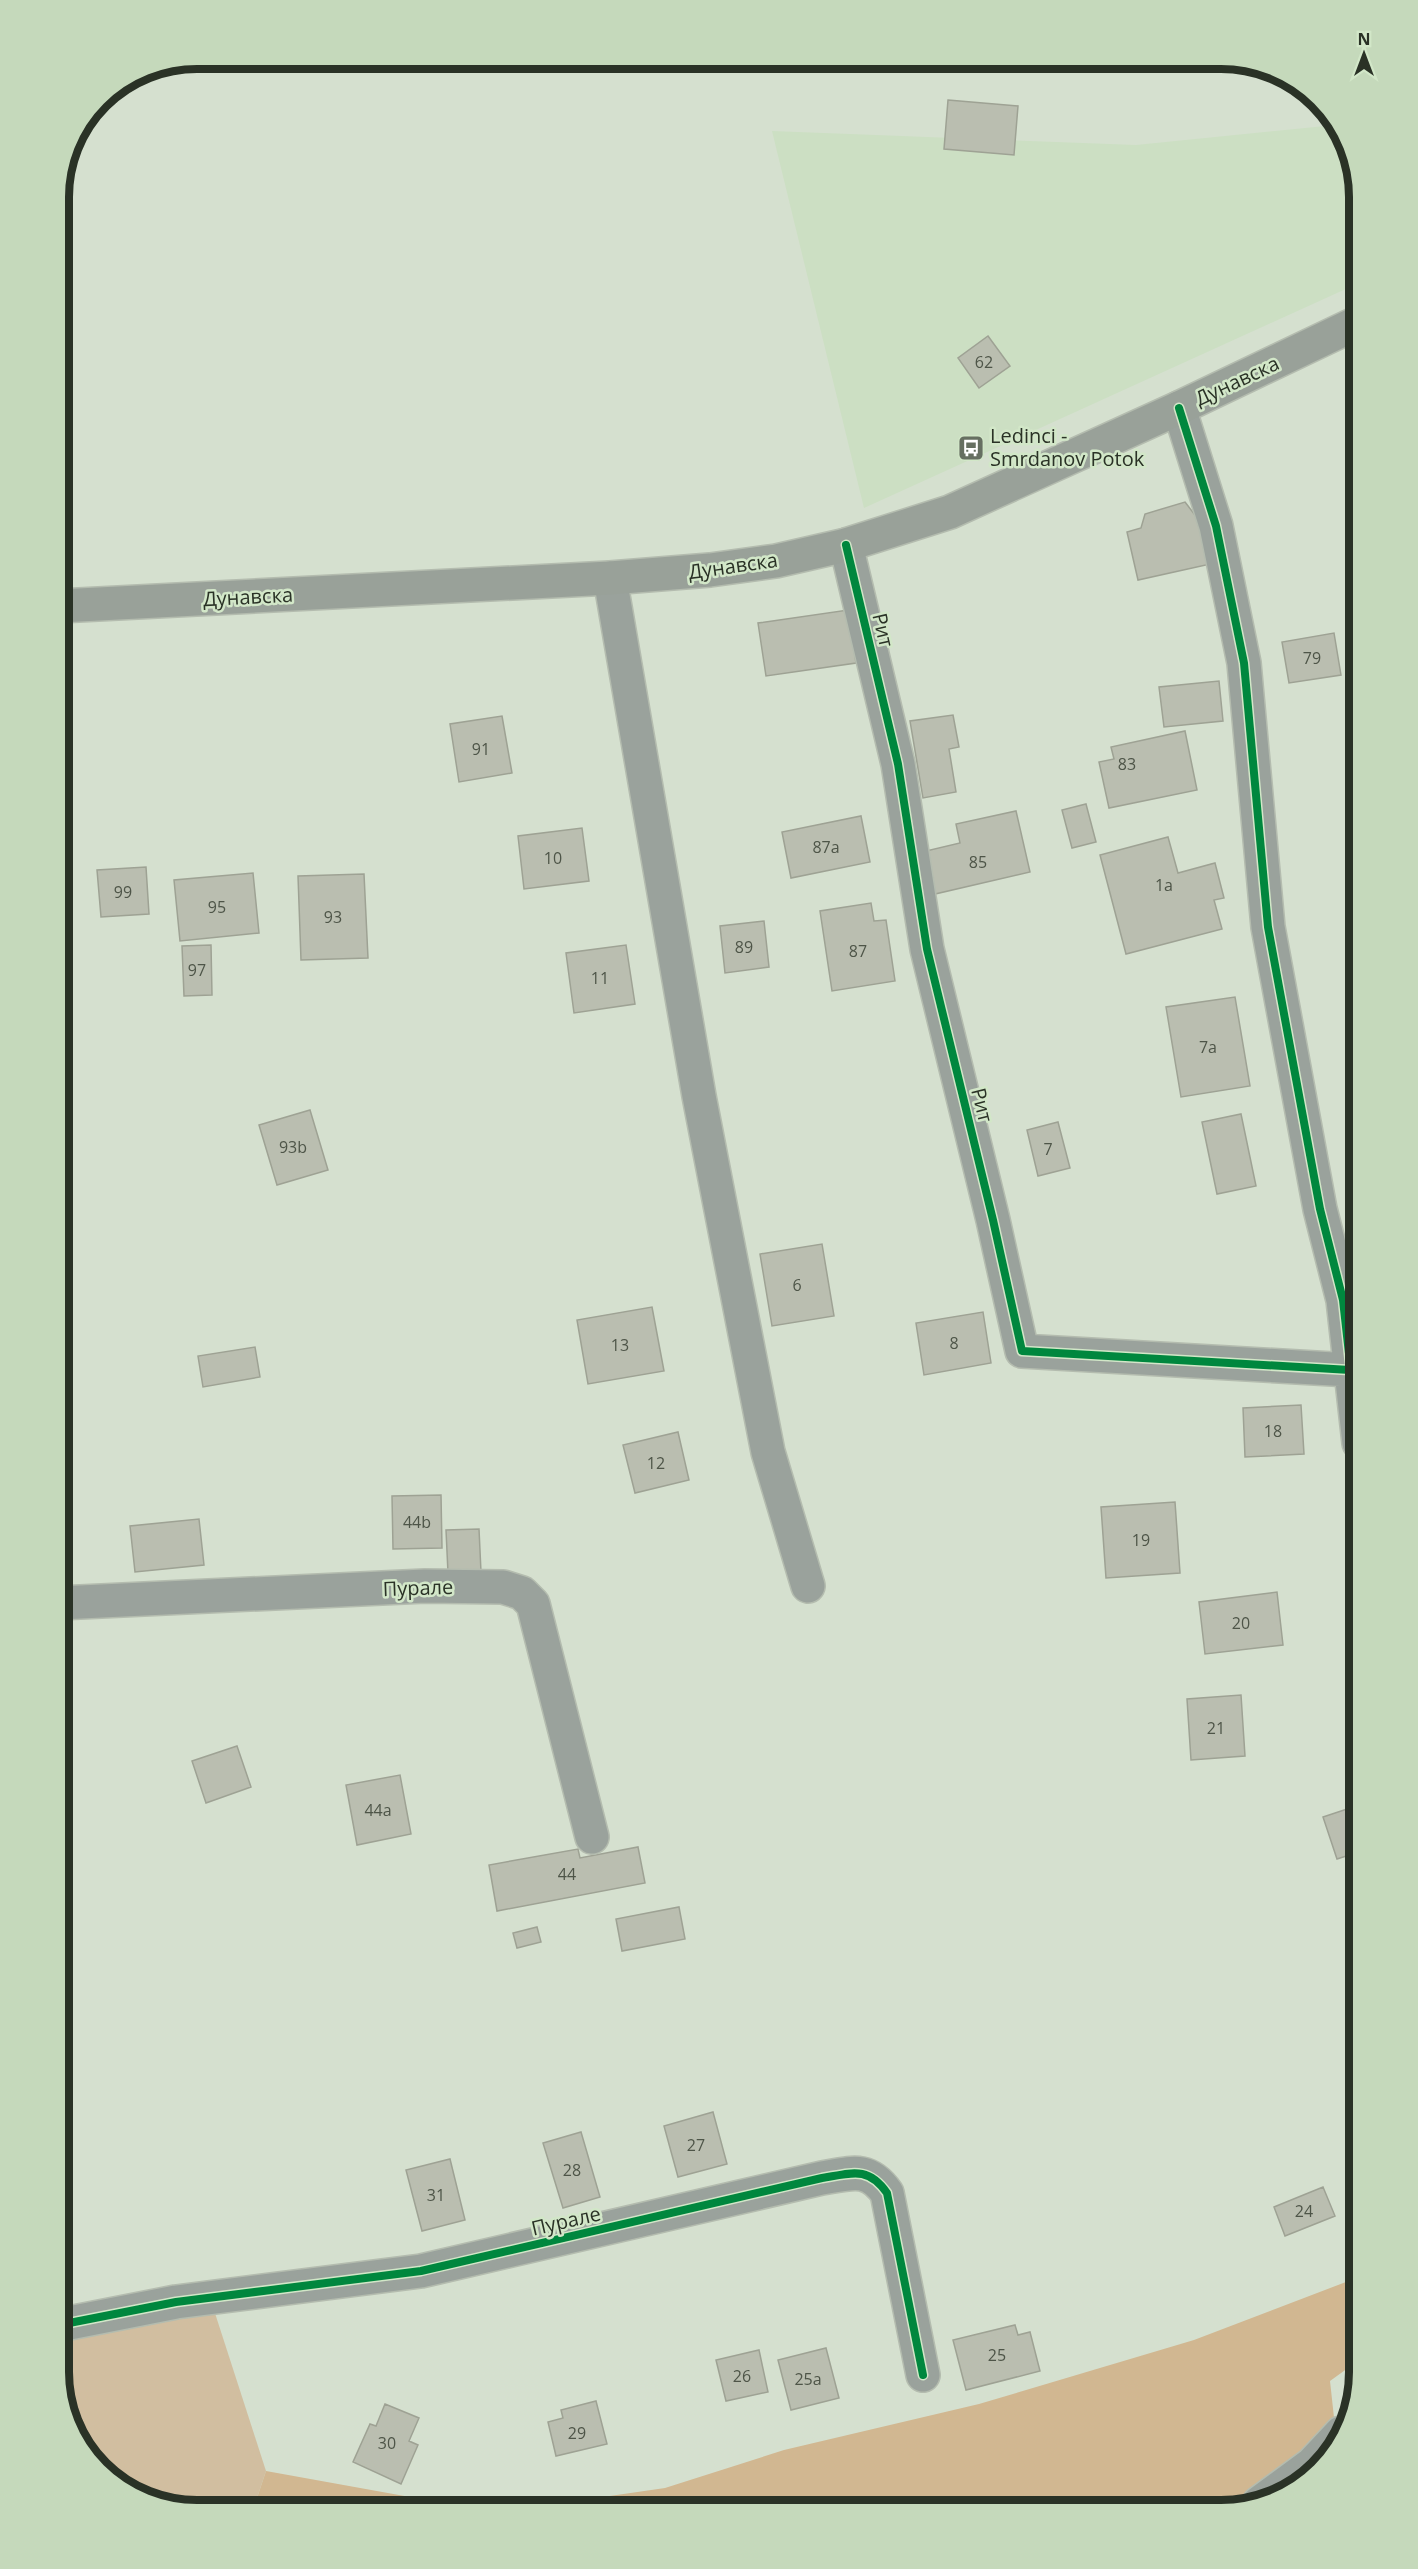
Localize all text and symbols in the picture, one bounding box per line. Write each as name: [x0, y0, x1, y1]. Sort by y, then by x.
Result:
north arrow: [1334, 24, 1394, 84]
text: N: [1357, 28, 1371, 50]
street label: Дунавска: [1190, 349, 1283, 412]
house number: 62: [975, 351, 993, 373]
place label: Ledinci - Smrdanov Potok: [990, 422, 1145, 472]
bus stop icon: Ledinci - Smrdanov Potok: [956, 433, 986, 463]
street label: Дунавска: [686, 546, 779, 585]
street label: Дунавска: [202, 581, 294, 612]
street label: Рит: [866, 610, 900, 650]
house number: 79: [1303, 647, 1321, 669]
house number: 91: [472, 738, 490, 760]
house number: 83: [1118, 753, 1136, 775]
house number: 87a: [812, 836, 840, 858]
house number: 10: [544, 847, 562, 869]
house number: 85: [969, 851, 987, 873]
house number: 1a: [1155, 874, 1173, 896]
house number: 99: [114, 881, 132, 903]
house number: 95: [208, 896, 226, 918]
house number: 93: [324, 906, 342, 928]
house number: 89: [735, 936, 753, 958]
house number: 87: [849, 940, 867, 962]
house number: 97: [188, 959, 206, 981]
house number: 11: [591, 967, 609, 989]
house number: 7a: [1199, 1036, 1217, 1058]
street label: Рит: [965, 1085, 1000, 1125]
house number: 93b: [279, 1136, 307, 1158]
house number: 7: [1043, 1138, 1053, 1160]
house number: 6: [792, 1274, 802, 1296]
house number: 8: [949, 1332, 959, 1354]
house number: 13: [611, 1334, 629, 1356]
house number: 18: [1264, 1420, 1282, 1442]
house number: 12: [647, 1452, 665, 1474]
house number: 44b: [403, 1511, 431, 1533]
house number: 19: [1132, 1529, 1150, 1551]
street label: Пурале: [382, 1573, 454, 1602]
house number: 20: [1232, 1612, 1250, 1634]
house number: 21: [1207, 1717, 1225, 1739]
house number: 44a: [364, 1799, 392, 1821]
house number: 44: [558, 1863, 576, 1885]
house number: 27: [687, 2134, 705, 2156]
house number: 28: [563, 2159, 581, 2181]
house number: 31: [427, 2184, 445, 2206]
street label: Пурале: [528, 2199, 603, 2242]
house number: 24: [1295, 2200, 1313, 2222]
house number: 25: [988, 2344, 1006, 2366]
house number: 26: [733, 2365, 751, 2387]
house number: 25a: [794, 2368, 822, 2390]
house number: 29: [568, 2422, 586, 2444]
house number: 30: [378, 2432, 396, 2454]

